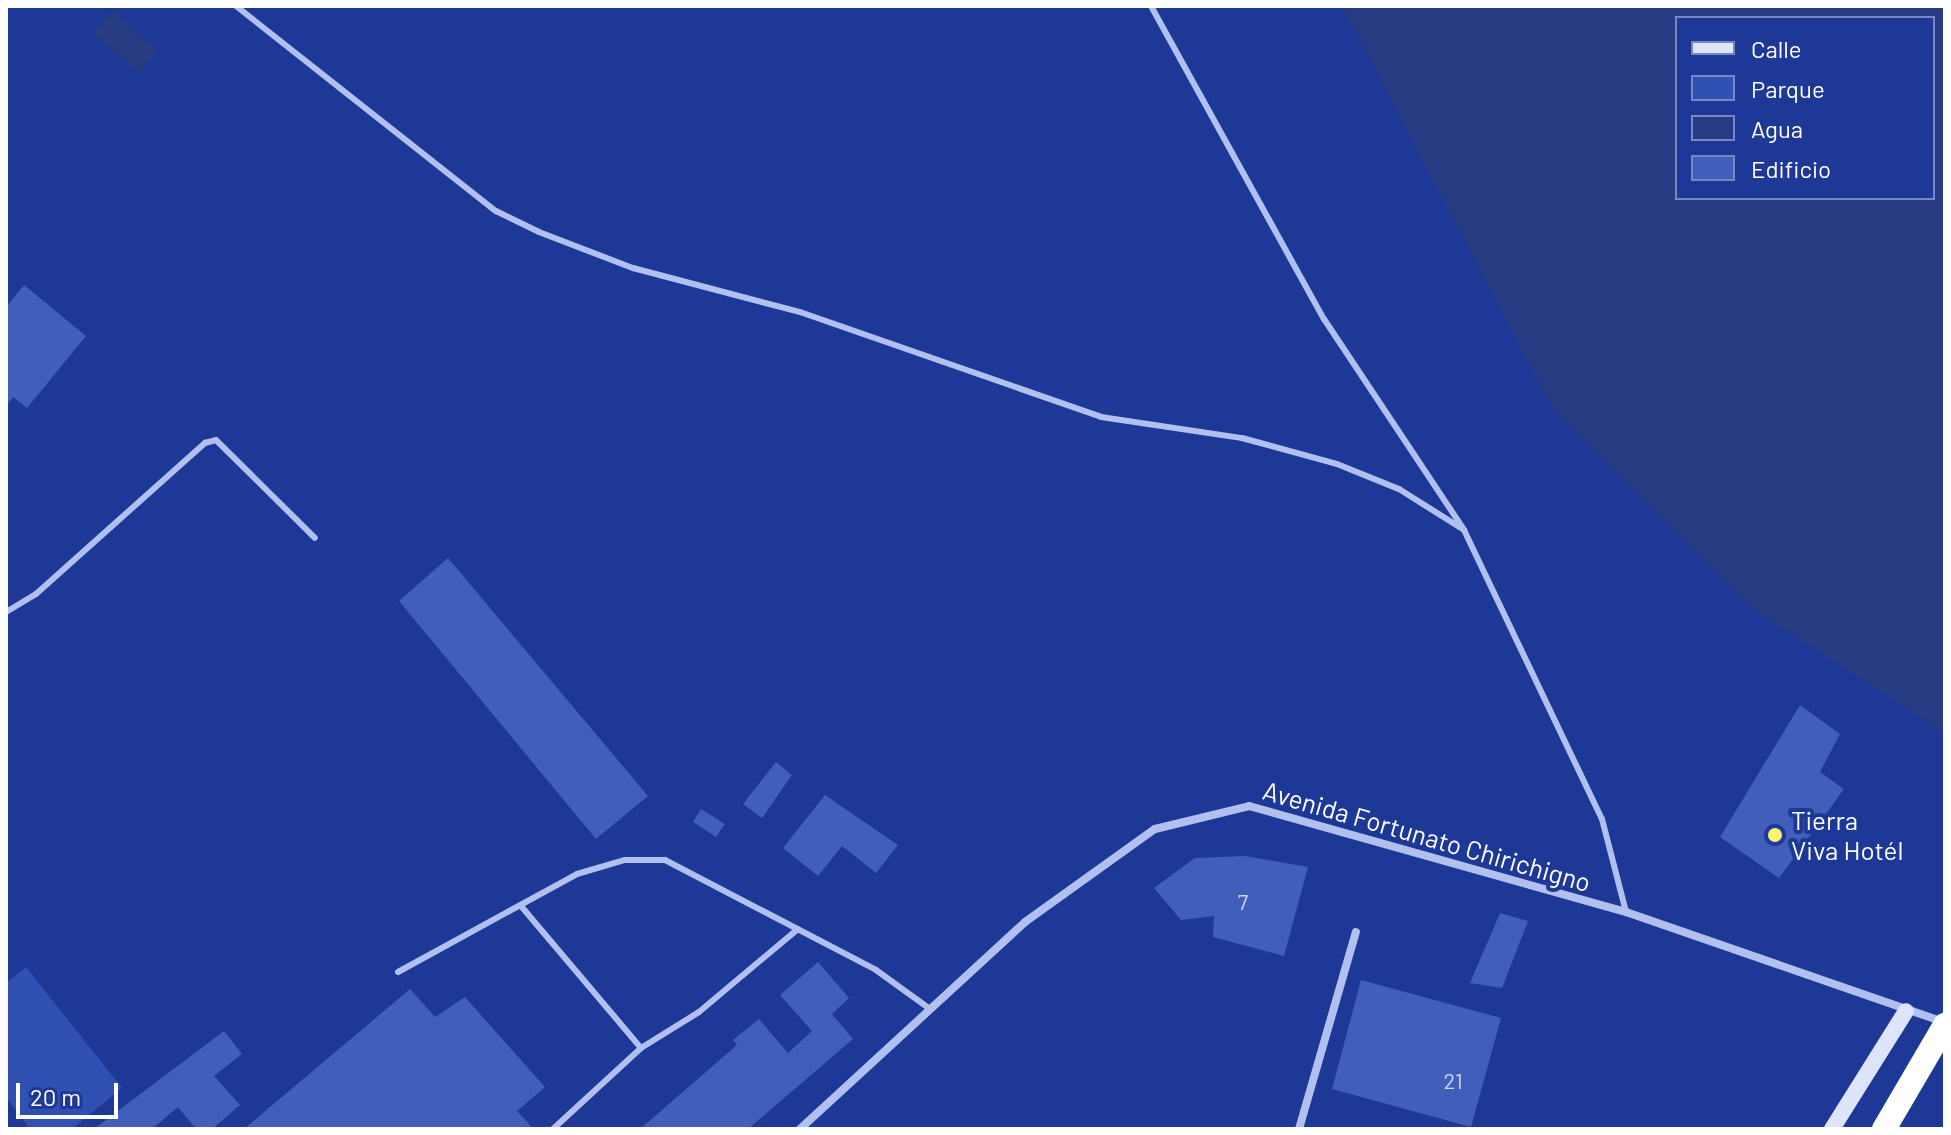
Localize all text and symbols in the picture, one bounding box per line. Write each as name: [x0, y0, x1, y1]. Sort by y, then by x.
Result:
legend: [1675, 16, 1935, 200]
text: Calle: [1751, 34, 1802, 63]
text: Parque: [1751, 74, 1825, 103]
text: Agua: [1751, 114, 1803, 143]
text: Edificio: [1751, 154, 1831, 183]
street label: Avenida Fortunato Chirichigno: [1260, 774, 1594, 898]
place label: Tierra Viva Hotél: [1791, 804, 1903, 866]
marker: Tierra Viva Hotél: [1766, 826, 1784, 844]
house number: 7: [1238, 889, 1248, 915]
scale bar: [20, 1067, 122, 1117]
house number: 21: [1443, 1068, 1463, 1094]
text: 20 m: [30, 1082, 81, 1111]

